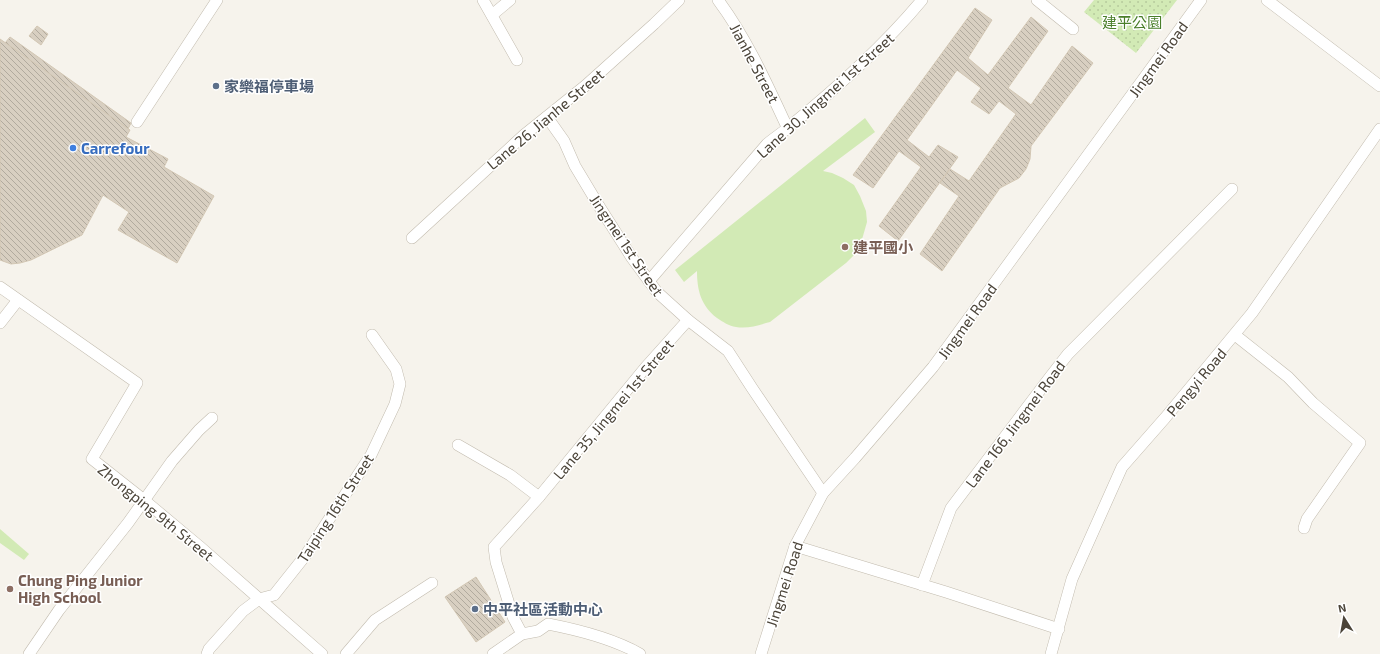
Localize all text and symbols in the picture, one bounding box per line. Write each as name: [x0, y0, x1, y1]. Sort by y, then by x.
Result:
park label: 建平公園: [1102, 13, 1162, 31]
street label: Jingmei Road: [1125, 18, 1191, 100]
street label: Jianhe Street: [726, 20, 784, 106]
street label: Lane 30, Jingmei 1st Street: [753, 28, 898, 161]
street label: Lane 26, Jianhe Street: [483, 65, 607, 173]
place label: 家樂福停車場: [224, 77, 314, 95]
marker: 家樂福停車場: [211, 81, 221, 91]
place label: Carrefour: [81, 139, 150, 157]
marker: Carrefour: [68, 143, 78, 153]
street label: Jingmei 1st Street: [586, 191, 668, 299]
place label: 建平國小: [853, 238, 914, 256]
marker: 建平國小: [840, 242, 850, 252]
street label: Jingmei Road: [934, 280, 1000, 362]
street label: Lane 35, Jingmei 1st Street: [549, 335, 677, 483]
street label: Pengyi Road: [1162, 344, 1230, 420]
street label: Lane 166, Jingmei Road: [961, 357, 1069, 491]
street label: Taiping 16th Street: [293, 450, 377, 566]
street label: Zhongping 9th Street: [94, 460, 218, 564]
street label: Jingmei Road: [762, 539, 806, 629]
place label: Chung Ping Junior High School: [18, 571, 143, 606]
marker: Chung Ping Junior High School: [5, 584, 15, 594]
north arrow: [1324, 598, 1364, 638]
place label: 中平社區活動中心: [483, 600, 603, 618]
text: N: [1337, 601, 1347, 615]
marker: 中平社區活動中心: [470, 604, 480, 614]

